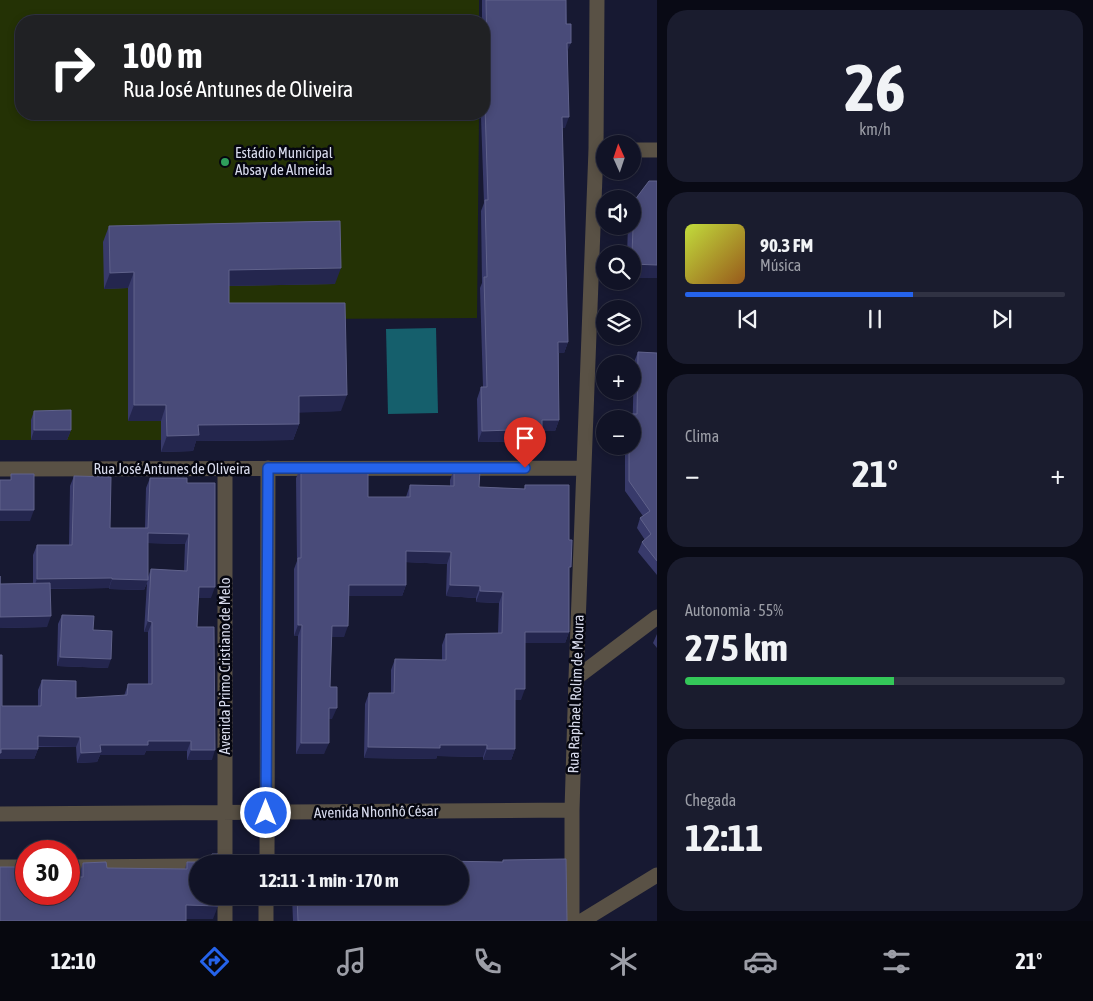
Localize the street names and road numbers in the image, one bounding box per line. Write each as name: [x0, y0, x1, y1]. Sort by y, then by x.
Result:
street label: Rua José Antunes de Oliveira: [94, 460, 251, 477]
street label: Avenida Primo Cristiano de Melo: [216, 578, 233, 754]
street label: Rua Raphael Rolim de Moura: [564, 614, 587, 774]
street label: Avenida Nhonhô César: [314, 802, 439, 821]

